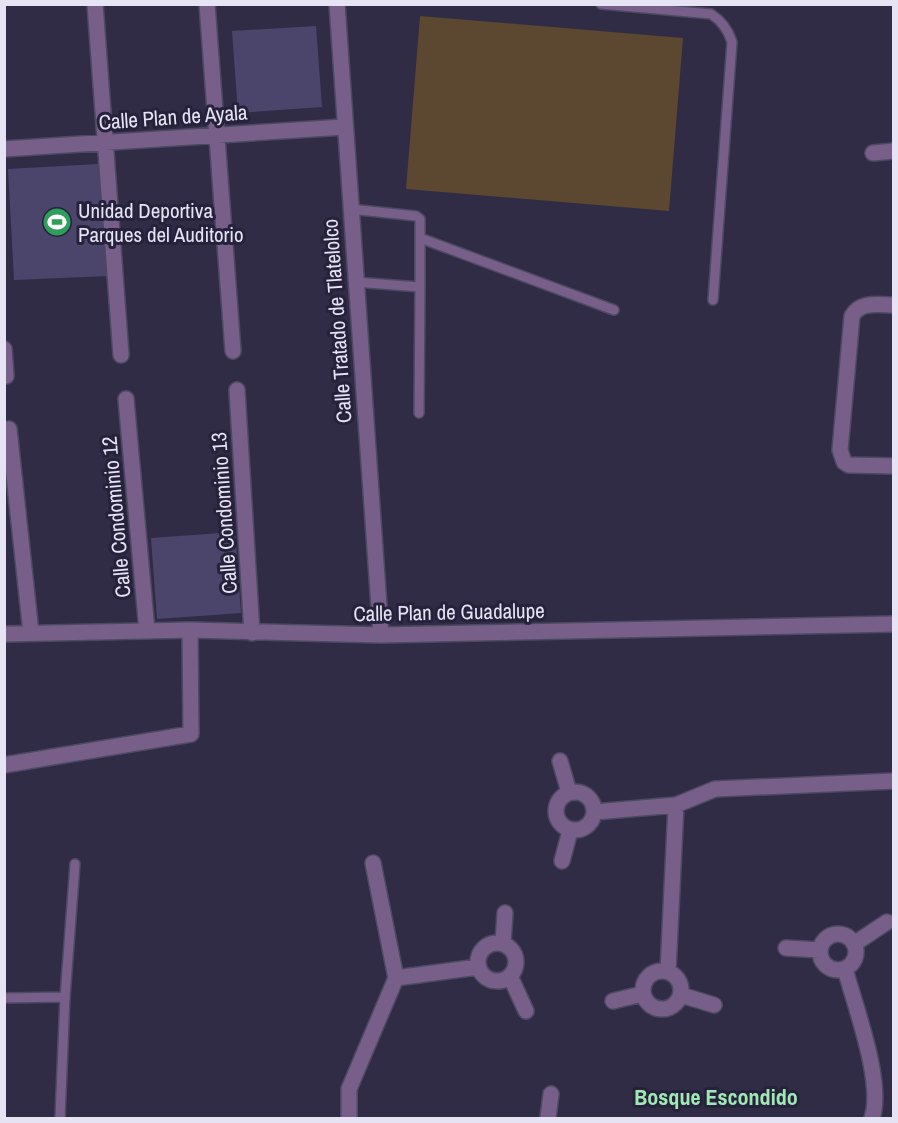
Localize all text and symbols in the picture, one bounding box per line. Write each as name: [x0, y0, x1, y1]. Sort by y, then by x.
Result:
street label: Calle Plan de Ayala: [98, 97, 249, 137]
place label: Unidad Deportiva Parques del Auditorio: [78, 196, 244, 249]
sports icon: Unidad Deportiva Parques del Auditorio: [41, 206, 73, 238]
street label: Calle Tratado de Tlatelolco: [315, 218, 359, 424]
street label: Calle Condominio 13: [204, 431, 244, 595]
street label: Calle Condominio 12: [95, 435, 137, 599]
street label: Calle Plan de Guadalupe: [353, 596, 545, 628]
district label: Bosque Escondido: [634, 1082, 798, 1112]

